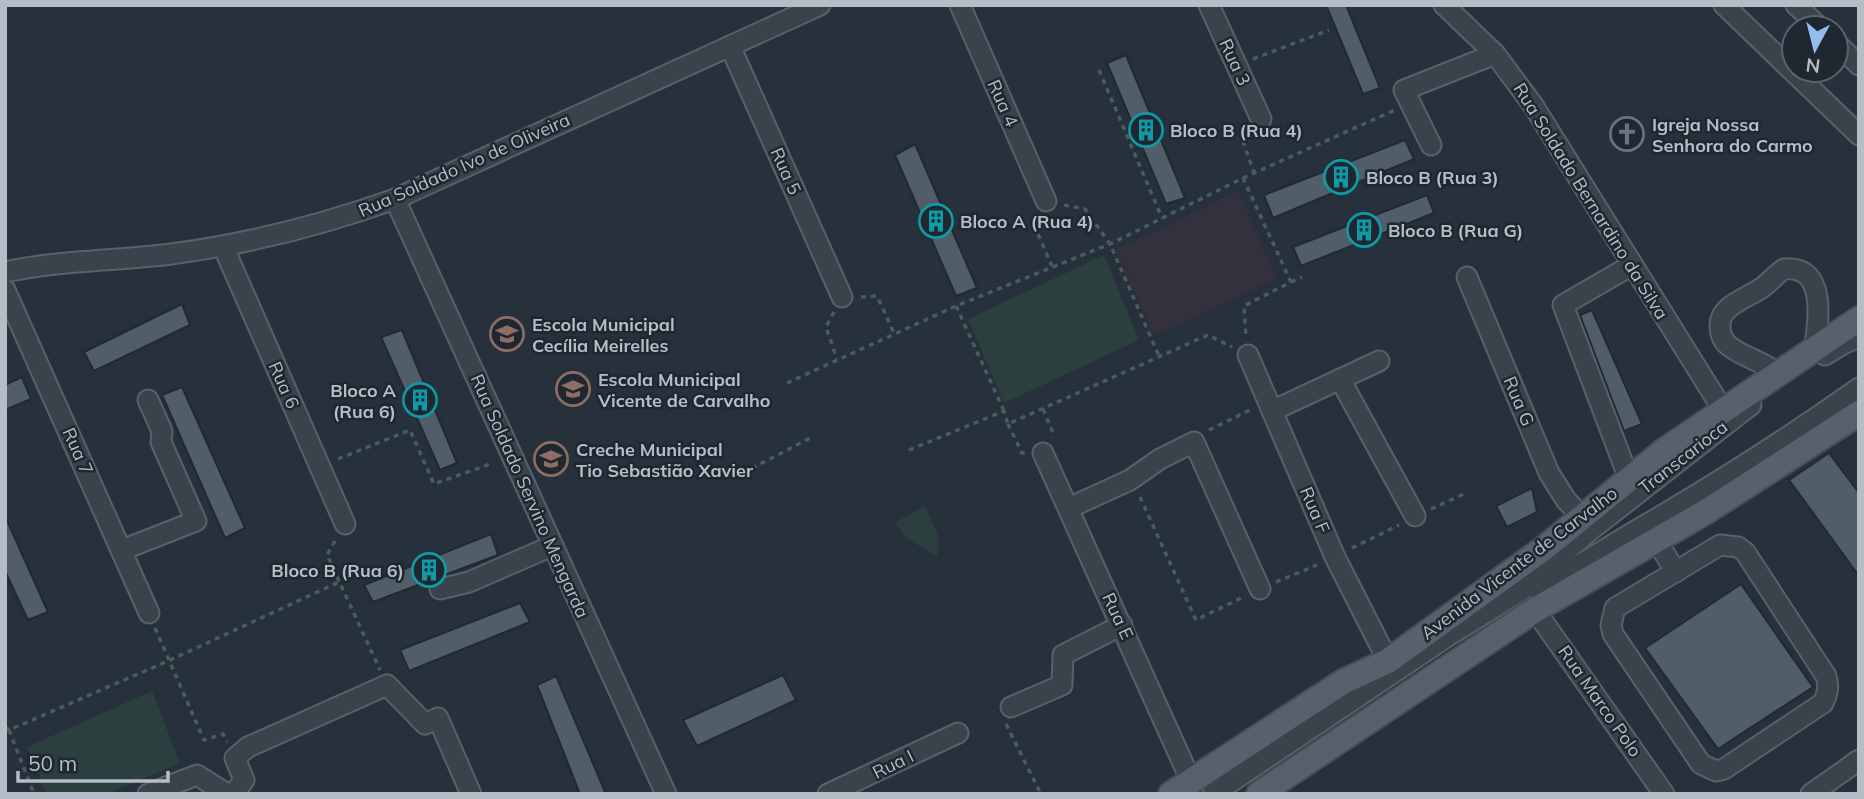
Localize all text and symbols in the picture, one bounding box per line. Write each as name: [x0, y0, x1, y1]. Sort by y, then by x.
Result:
north arrow: [1780, 14, 1850, 84]
street label: Rua 3: [1214, 35, 1256, 89]
text: N: [1804, 53, 1822, 79]
street label: Rua 4: [983, 76, 1024, 130]
street label: Rua Soldado Bernardino da Silva: [1508, 78, 1674, 324]
street label: Rua Soldado Ivo de Oliveira: [355, 108, 573, 222]
building icon: Bloco B (Rua 4): [1127, 111, 1165, 149]
place label: Igreja Nossa Senhora do Carmo: [1652, 113, 1813, 157]
church icon: Igreja Nossa Senhora do Carmo: [1608, 115, 1646, 153]
place label: Bloco B (Rua 4): [1170, 119, 1303, 142]
street label: Rua 5: [766, 144, 807, 198]
building icon: Bloco B (Rua 3): [1322, 158, 1360, 196]
place label: Bloco B (Rua 3): [1366, 166, 1499, 189]
building icon: Bloco A (Rua 4): [917, 202, 955, 240]
place label: Bloco A (Rua 4): [960, 210, 1094, 233]
building icon: Bloco B (Rua G): [1345, 211, 1383, 249]
place label: Bloco B (Rua G): [1388, 219, 1523, 242]
place label: Escola Municipal Cecília Meirelles: [532, 313, 675, 357]
school or university icon: Escola Municipal Cecília Meirelles: [488, 315, 526, 353]
street label: Rua 6: [264, 358, 304, 412]
place label: Escola Municipal Vicente de Carvalho: [597, 368, 771, 412]
school or university icon: Escola Municipal Vicente de Carvalho: [554, 370, 592, 408]
street label: Rua Soldado Servino Mengarda: [466, 371, 594, 621]
street label: Rua G: [1498, 373, 1540, 429]
place label: Bloco A (Rua 6): [330, 379, 396, 423]
building icon: Bloco A (Rua 6): [401, 381, 439, 419]
street label: Transcarioca: [1634, 415, 1732, 499]
street label: Rua 7: [58, 424, 98, 478]
place label: Creche Municipal Tio Sebastião Xavier: [576, 438, 754, 482]
school or university icon: Creche Municipal Tio Sebastião Xavier: [532, 440, 570, 478]
street label: Avenida Vicente de Carvalho: [1416, 482, 1622, 644]
street label: Rua F: [1295, 483, 1335, 537]
building icon: Bloco B (Rua 6): [410, 551, 448, 589]
place label: Bloco B (Rua 6): [271, 559, 404, 582]
street label: Rua E: [1097, 589, 1139, 643]
street label: Rua Marco Polo: [1553, 641, 1647, 761]
scale bar: [18, 740, 168, 784]
street label: Rua I: [869, 744, 917, 784]
text: 50 m: [28, 750, 77, 776]

